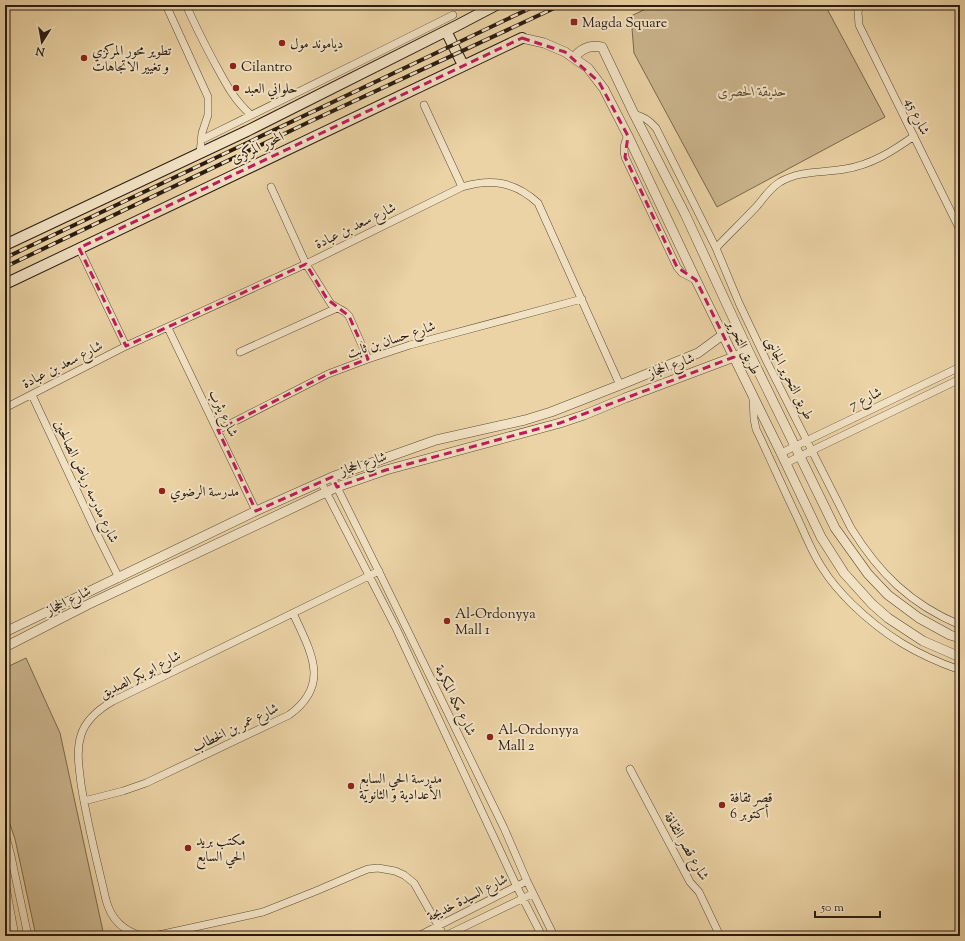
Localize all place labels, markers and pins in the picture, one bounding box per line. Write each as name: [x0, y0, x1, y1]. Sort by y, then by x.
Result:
place label: Magda Square: [582, 14, 667, 34]
marker: Magda Square: [569, 17, 579, 27]
place label: دياموند مول: [290, 35, 343, 55]
marker: دياموند مول: [277, 38, 287, 48]
place label: تطوير محور المركزي و تغيير الاتجاهات: [92, 42, 171, 78]
marker: تطوير محور المركزي و تغيير الاتجاهات: [79, 53, 89, 63]
place label: Cilantro: [241, 58, 293, 78]
marker: Cilantro: [228, 61, 238, 71]
place label: حلواني العبد: [244, 80, 297, 100]
marker: حلواني العبد: [231, 83, 241, 93]
place label: مدرسة الرضوي: [170, 483, 239, 503]
marker: مدرسة الرضوي: [157, 486, 167, 496]
place label: Al-Ordonyya Mall 1: [455, 605, 536, 641]
marker: Al-Ordonyya Mall 1: [442, 616, 452, 626]
place label: Al-Ordonyya Mall 2: [498, 721, 579, 757]
marker: Al-Ordonyya Mall 2: [485, 732, 495, 742]
place label: مدرسة الحي السابع الأعدادية و الثانوية: [359, 770, 442, 806]
marker: مدرسة الحي السابع الأعدادية و الثانوية: [346, 781, 356, 791]
place label: قصر ثقافة 6 أكتوبر: [730, 789, 773, 825]
marker: قصر ثقافة 6 أكتوبر: [717, 800, 727, 810]
place label: مكتب بريد الحي السابع: [196, 832, 245, 870]
marker: مكتب بريد الحي السابع: [183, 843, 193, 853]

